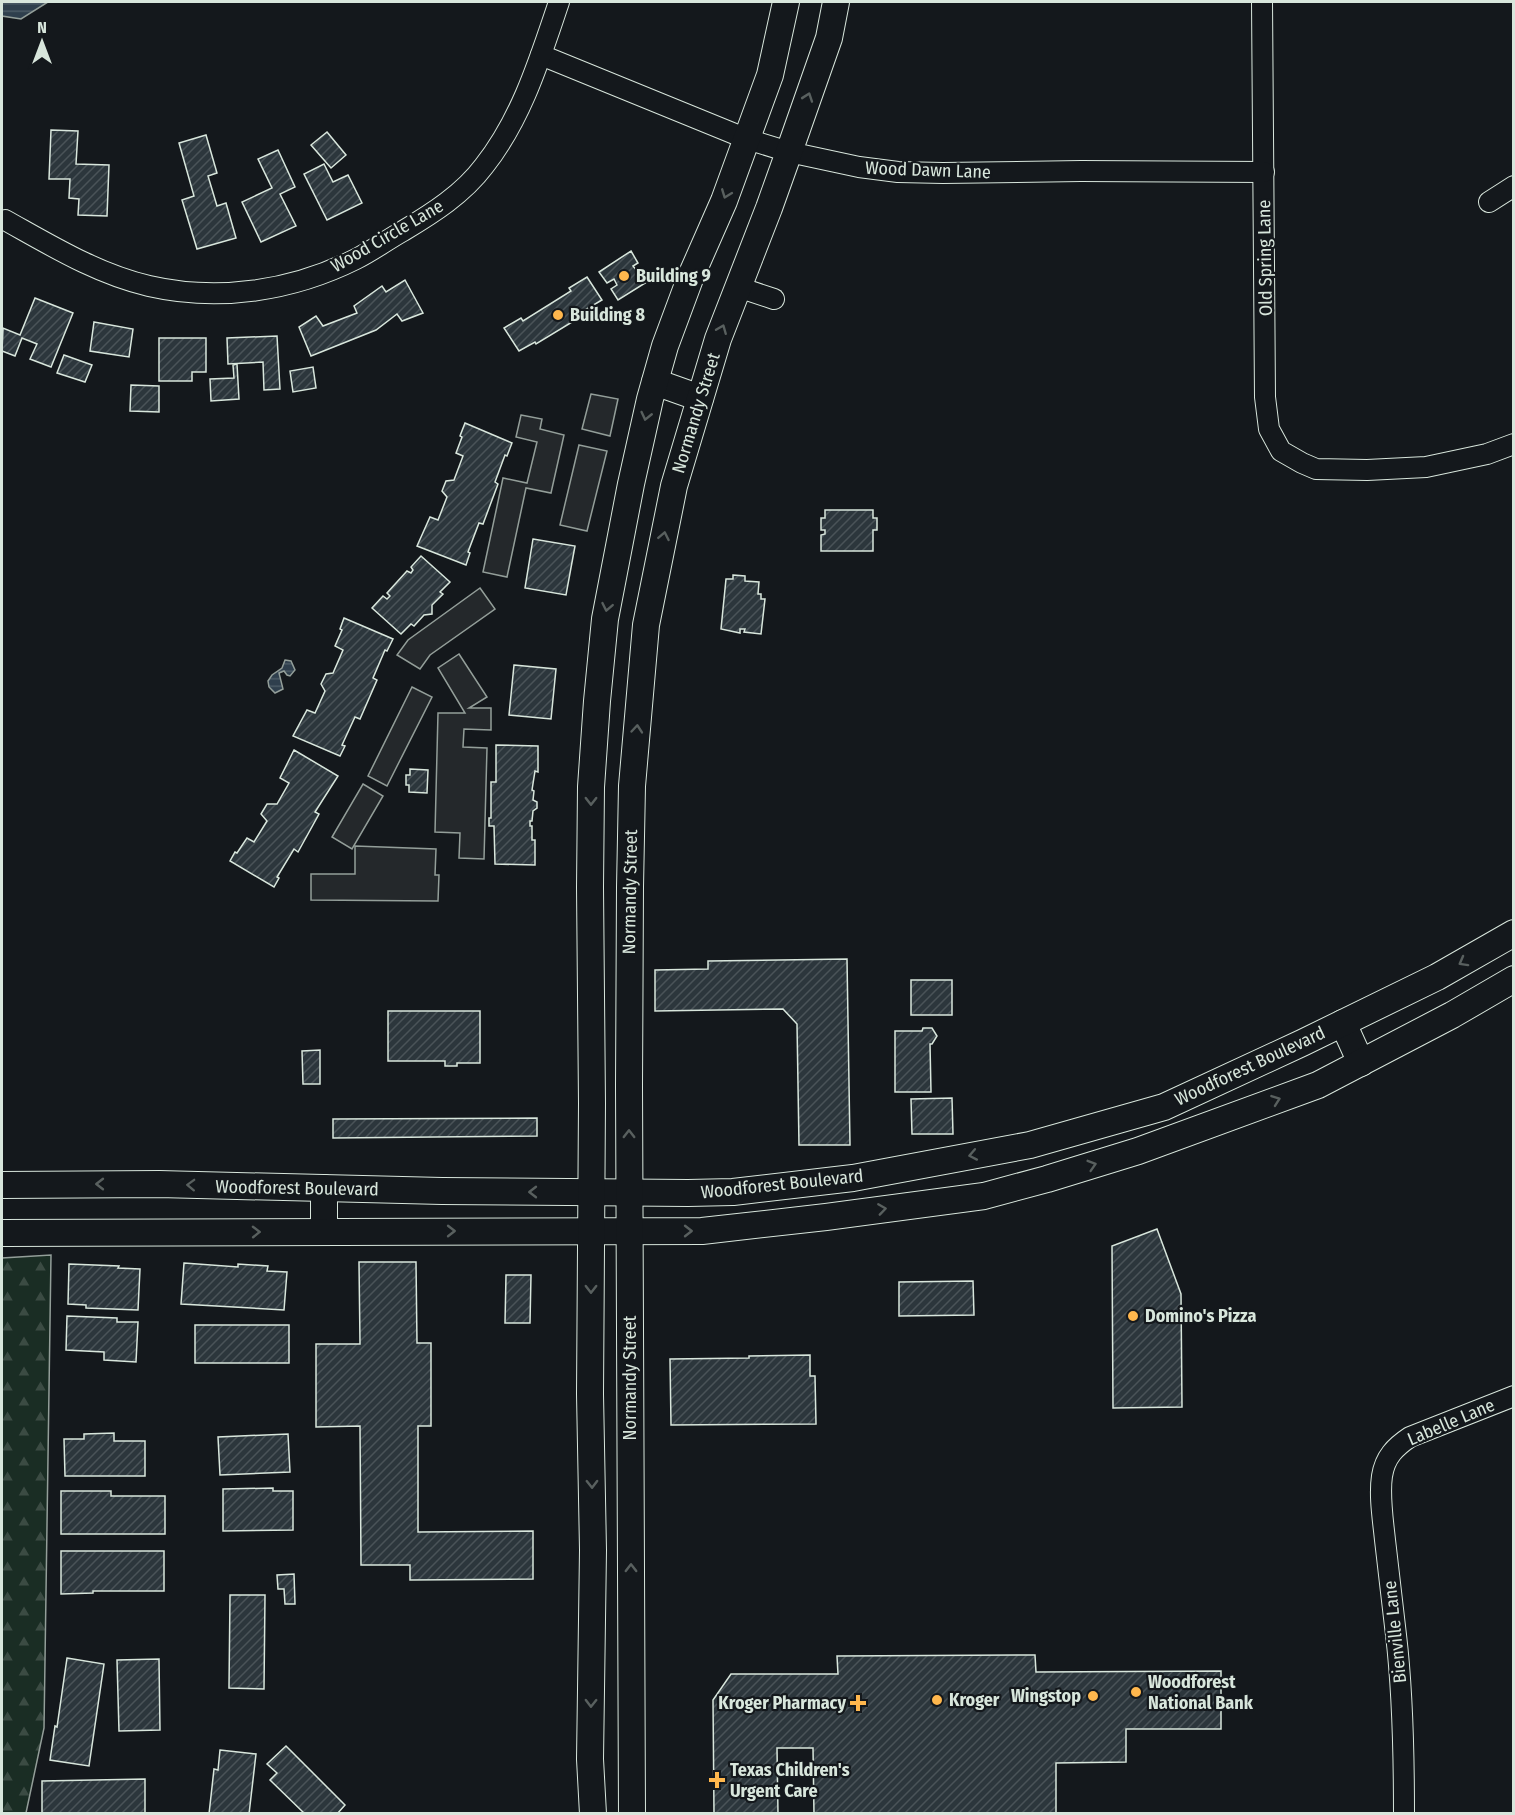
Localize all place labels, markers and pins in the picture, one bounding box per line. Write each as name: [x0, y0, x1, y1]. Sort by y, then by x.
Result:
place label: Building 9: [636, 265, 711, 287]
marker: Building 9: [617, 269, 631, 283]
place label: Building 8: [570, 304, 645, 326]
marker: Building 8: [551, 308, 565, 322]
place label: Domino's Pizza: [1145, 1305, 1256, 1327]
marker: Domino's Pizza: [1126, 1309, 1140, 1323]
place label: Woodforest National Bank: [1148, 1671, 1254, 1714]
place label: Wingstop: [1011, 1685, 1081, 1707]
marker: Woodforest National Bank: [1129, 1685, 1143, 1699]
place label: Kroger: [949, 1689, 1000, 1711]
marker: Wingstop: [1086, 1689, 1100, 1703]
place label: Kroger Pharmacy: [718, 1692, 846, 1714]
marker: Kroger: [930, 1693, 944, 1707]
marker: Kroger Pharmacy: [851, 1696, 865, 1710]
place label: Texas Children's Urgent Care: [730, 1759, 850, 1802]
marker: Texas Children's Urgent Care: [708, 1771, 726, 1789]

